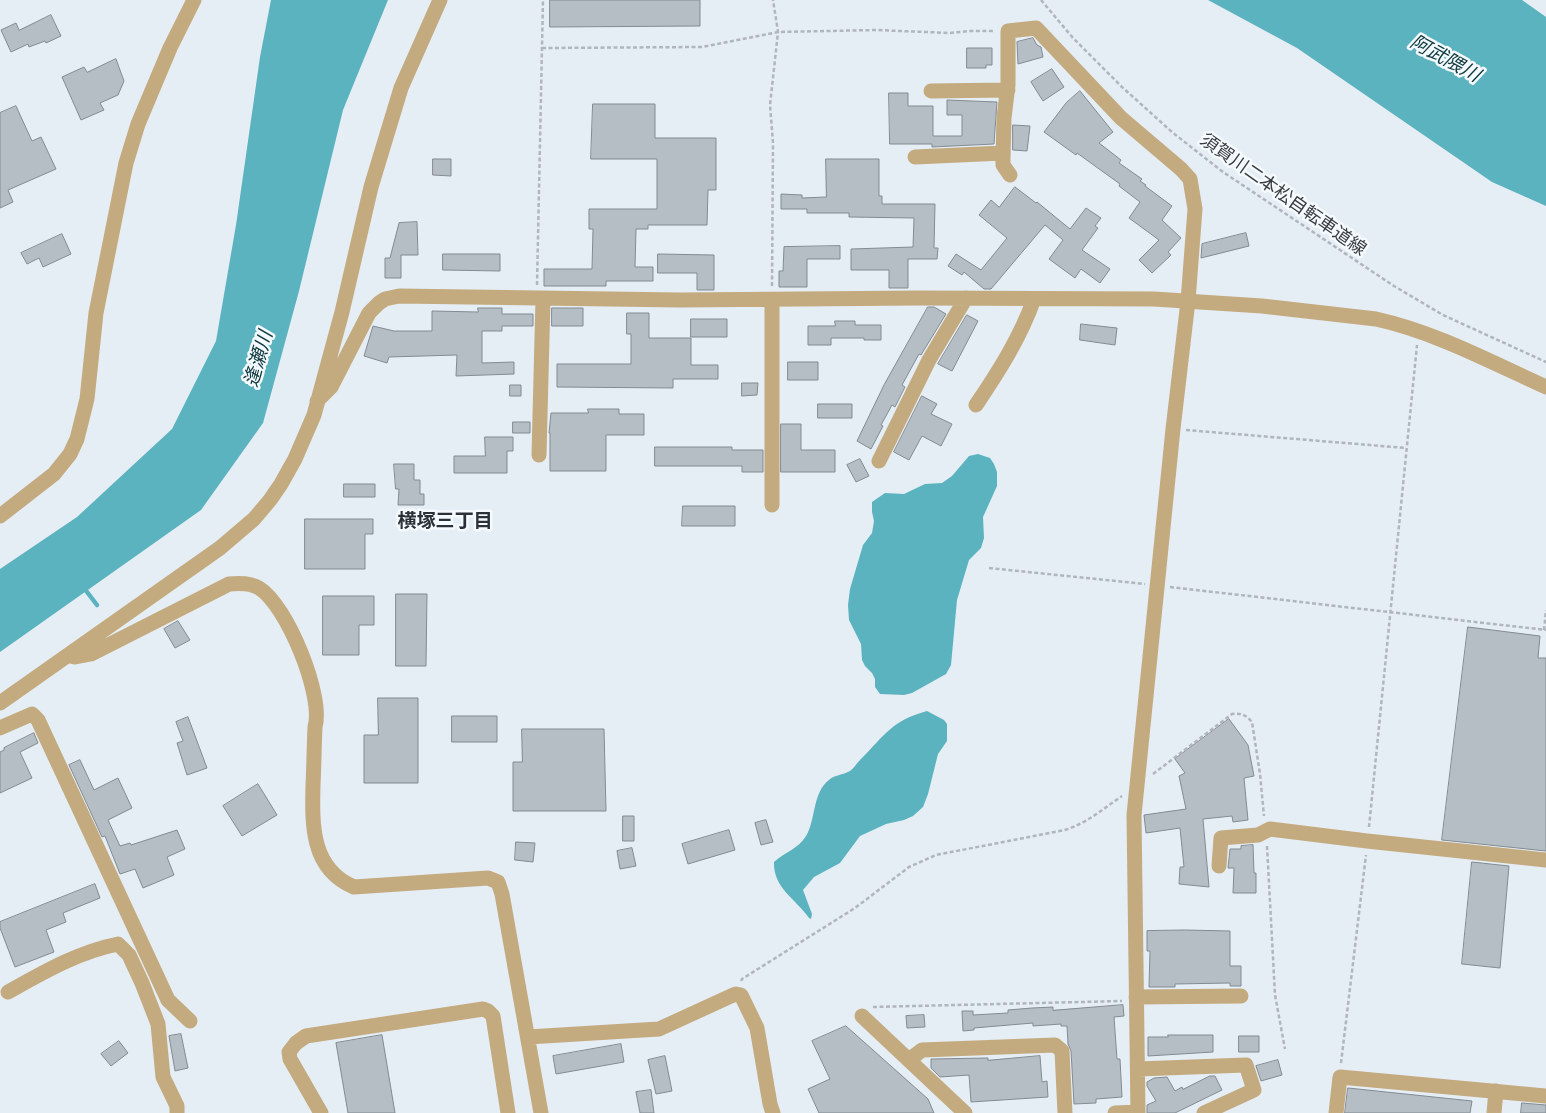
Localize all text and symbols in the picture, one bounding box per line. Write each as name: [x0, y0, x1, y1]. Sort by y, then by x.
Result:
water label: 阿武隈川: [1406, 31, 1484, 87]
street label: 須賀川二本松自転車道線: [1196, 129, 1370, 261]
water label: 逢瀬川: [240, 328, 278, 390]
district label: 横塚三丁目: [398, 510, 492, 532]

